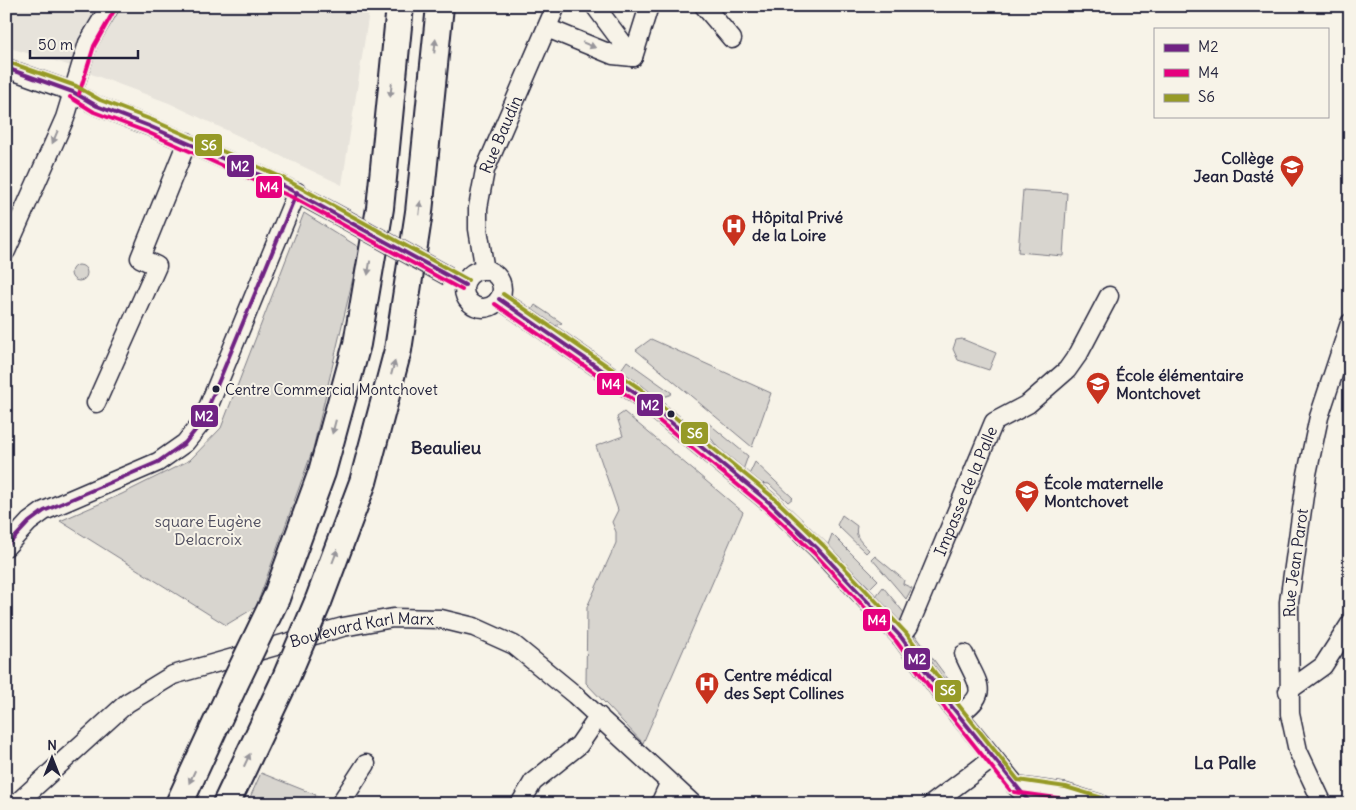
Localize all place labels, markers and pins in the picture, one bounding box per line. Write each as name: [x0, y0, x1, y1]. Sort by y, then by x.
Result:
place label: Collège Jean Dasté: [1193, 148, 1274, 186]
school or university icon: Collège Jean Dasté: [1279, 154, 1305, 188]
place label: Hôpital Privé de la Loire: [752, 207, 844, 245]
hospital icon: Hôpital Privé de la Loire: [721, 213, 747, 247]
place label: École élémentaire Montchovet: [1116, 365, 1244, 403]
school or university icon: École élémentaire Montchovet: [1085, 371, 1111, 405]
place label: Centre Commercial Montchovet: [225, 380, 438, 399]
marker: Centre Commercial Montchovet: [211, 384, 221, 394]
unlabelled marker: [666, 409, 676, 419]
place label: École maternelle Montchovet: [1044, 473, 1164, 511]
school or university icon: École maternelle Montchovet: [1014, 479, 1040, 513]
place label: Centre médical des Sept Collines: [724, 665, 844, 704]
hospital icon: Centre médical des Sept Collines: [694, 671, 720, 705]

